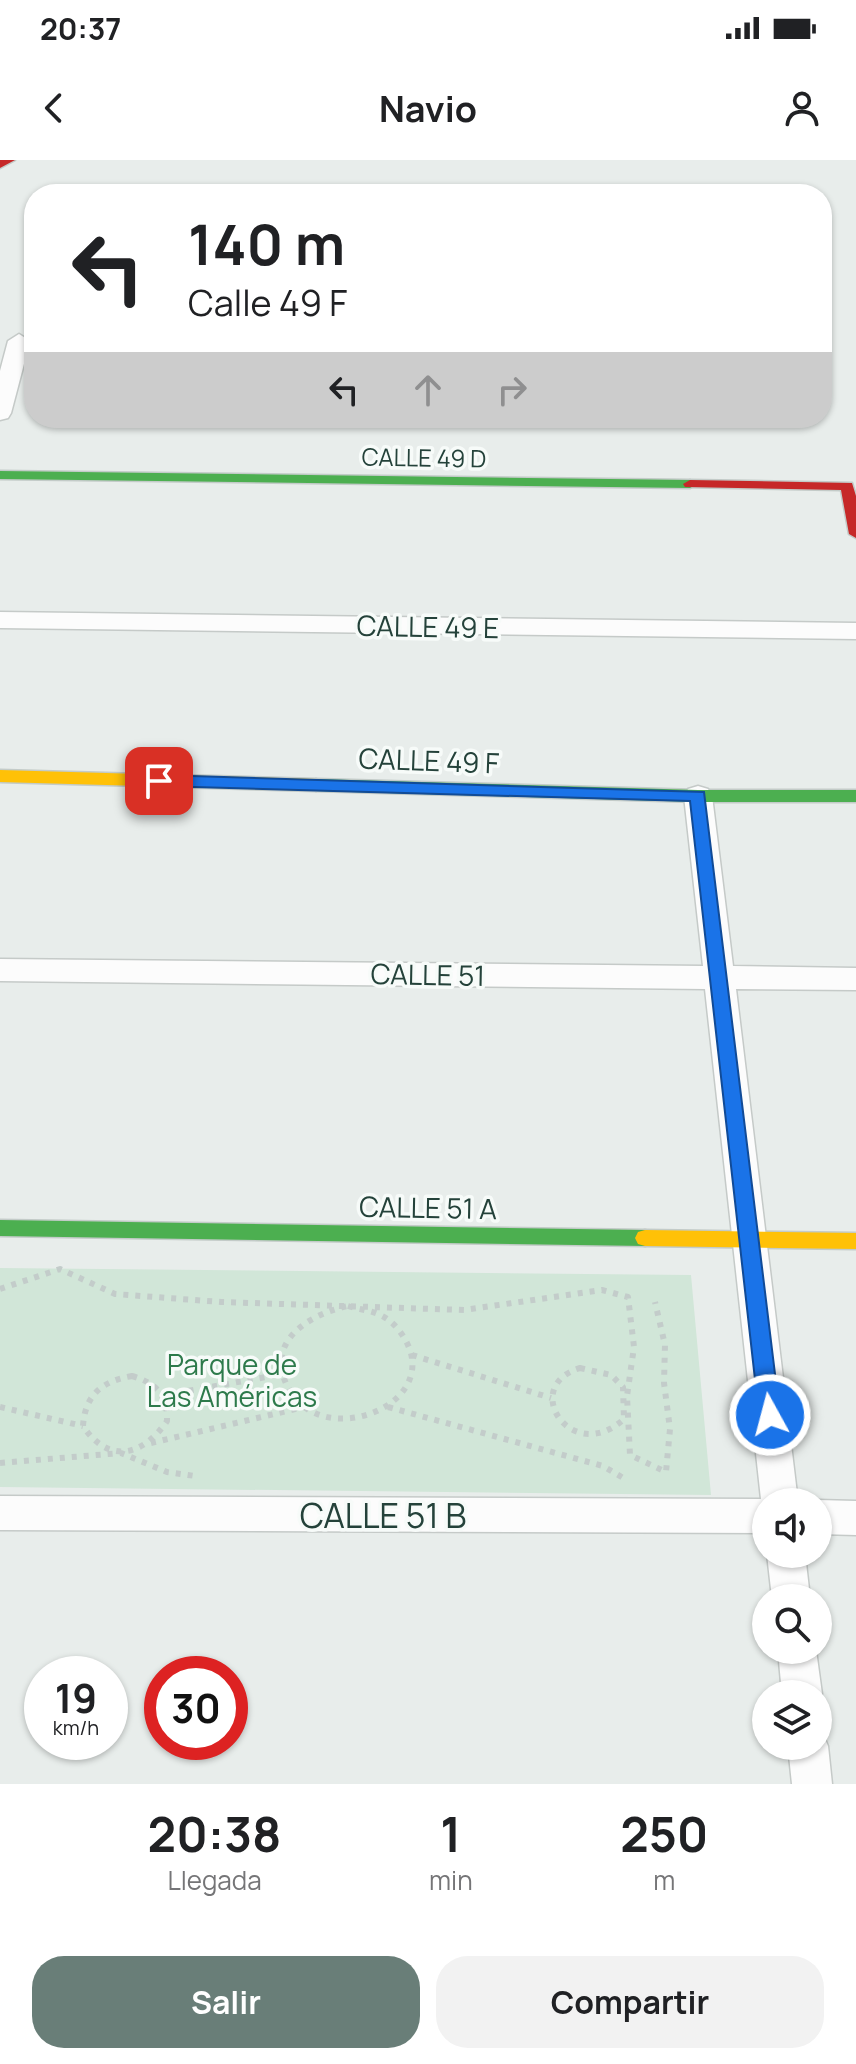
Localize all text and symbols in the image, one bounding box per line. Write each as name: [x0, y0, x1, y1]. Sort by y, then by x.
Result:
text: 20:37: [40, 8, 121, 49]
text: Navio: [379, 84, 477, 133]
icon: back: [32, 86, 76, 130]
icon: person: [780, 86, 824, 130]
text: 140 m: [188, 205, 345, 282]
icon: left: [56, 216, 160, 320]
text: Calle 49 F: [188, 278, 347, 327]
icon: left: [322, 368, 366, 412]
icon: ahead: [406, 368, 450, 412]
icon: right: [490, 368, 534, 412]
street label: CALLE 49 D: [361, 439, 487, 475]
street label: CALLE 49 E: [356, 606, 500, 646]
street label: CALLE 49 F: [358, 739, 500, 781]
pin: [125, 747, 193, 815]
icon: arrive: [137, 759, 181, 803]
street label: CALLE 51: [370, 954, 486, 994]
street label: CALLE 51 A: [359, 1187, 497, 1227]
park label: Parque de Las Américas: [147, 1345, 317, 1415]
position arrow: [728, 1373, 812, 1457]
map controls: [752, 1488, 832, 1760]
button: sound: [752, 1488, 832, 1568]
street label: CALLE 51 B: [300, 1492, 466, 1538]
button: search: [752, 1584, 832, 1664]
speed limit sign: 30: [144, 1656, 248, 1760]
text: 19: [55, 1670, 97, 1725]
button: layers: [752, 1680, 832, 1760]
text: km/h: [53, 1714, 99, 1741]
text: 20:38: [148, 1801, 281, 1866]
text: 1: [440, 1801, 461, 1866]
text: 250: [620, 1801, 708, 1866]
text: Llegada: [167, 1862, 262, 1898]
text: min: [429, 1862, 473, 1898]
text: m: [653, 1862, 675, 1898]
button: Salir: [32, 1956, 420, 2048]
button: Compartir: [436, 1956, 824, 2048]

